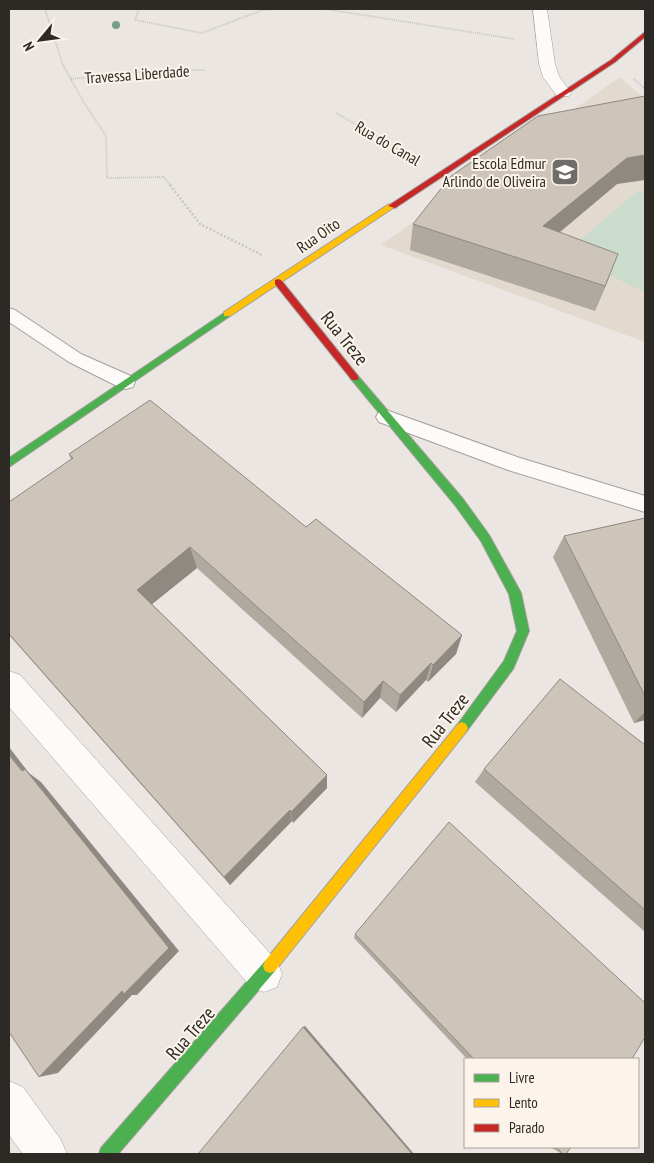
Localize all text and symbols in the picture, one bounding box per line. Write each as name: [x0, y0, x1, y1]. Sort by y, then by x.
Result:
north arrow: [15, 15, 65, 65]
text: N: [19, 39, 38, 54]
street label: Travessa Liberdade: [84, 60, 190, 88]
street label: Rua do Canal: [352, 116, 425, 170]
place label: Escola Edmur Arlindo de Oliveira: [443, 153, 547, 191]
school or university icon: Escola Edmur Arlindo de Oliveira: [550, 157, 580, 187]
street label: Rua Oito: [293, 213, 343, 257]
street label: Rua Treze: [316, 306, 374, 370]
street label: Rua Treze: [416, 688, 474, 752]
street label: Rua Treze: [160, 1001, 220, 1065]
legend: [464, 1058, 639, 1148]
text: Livre: [509, 1068, 535, 1087]
text: Lento: [509, 1093, 538, 1112]
text: Parado: [509, 1118, 544, 1137]

